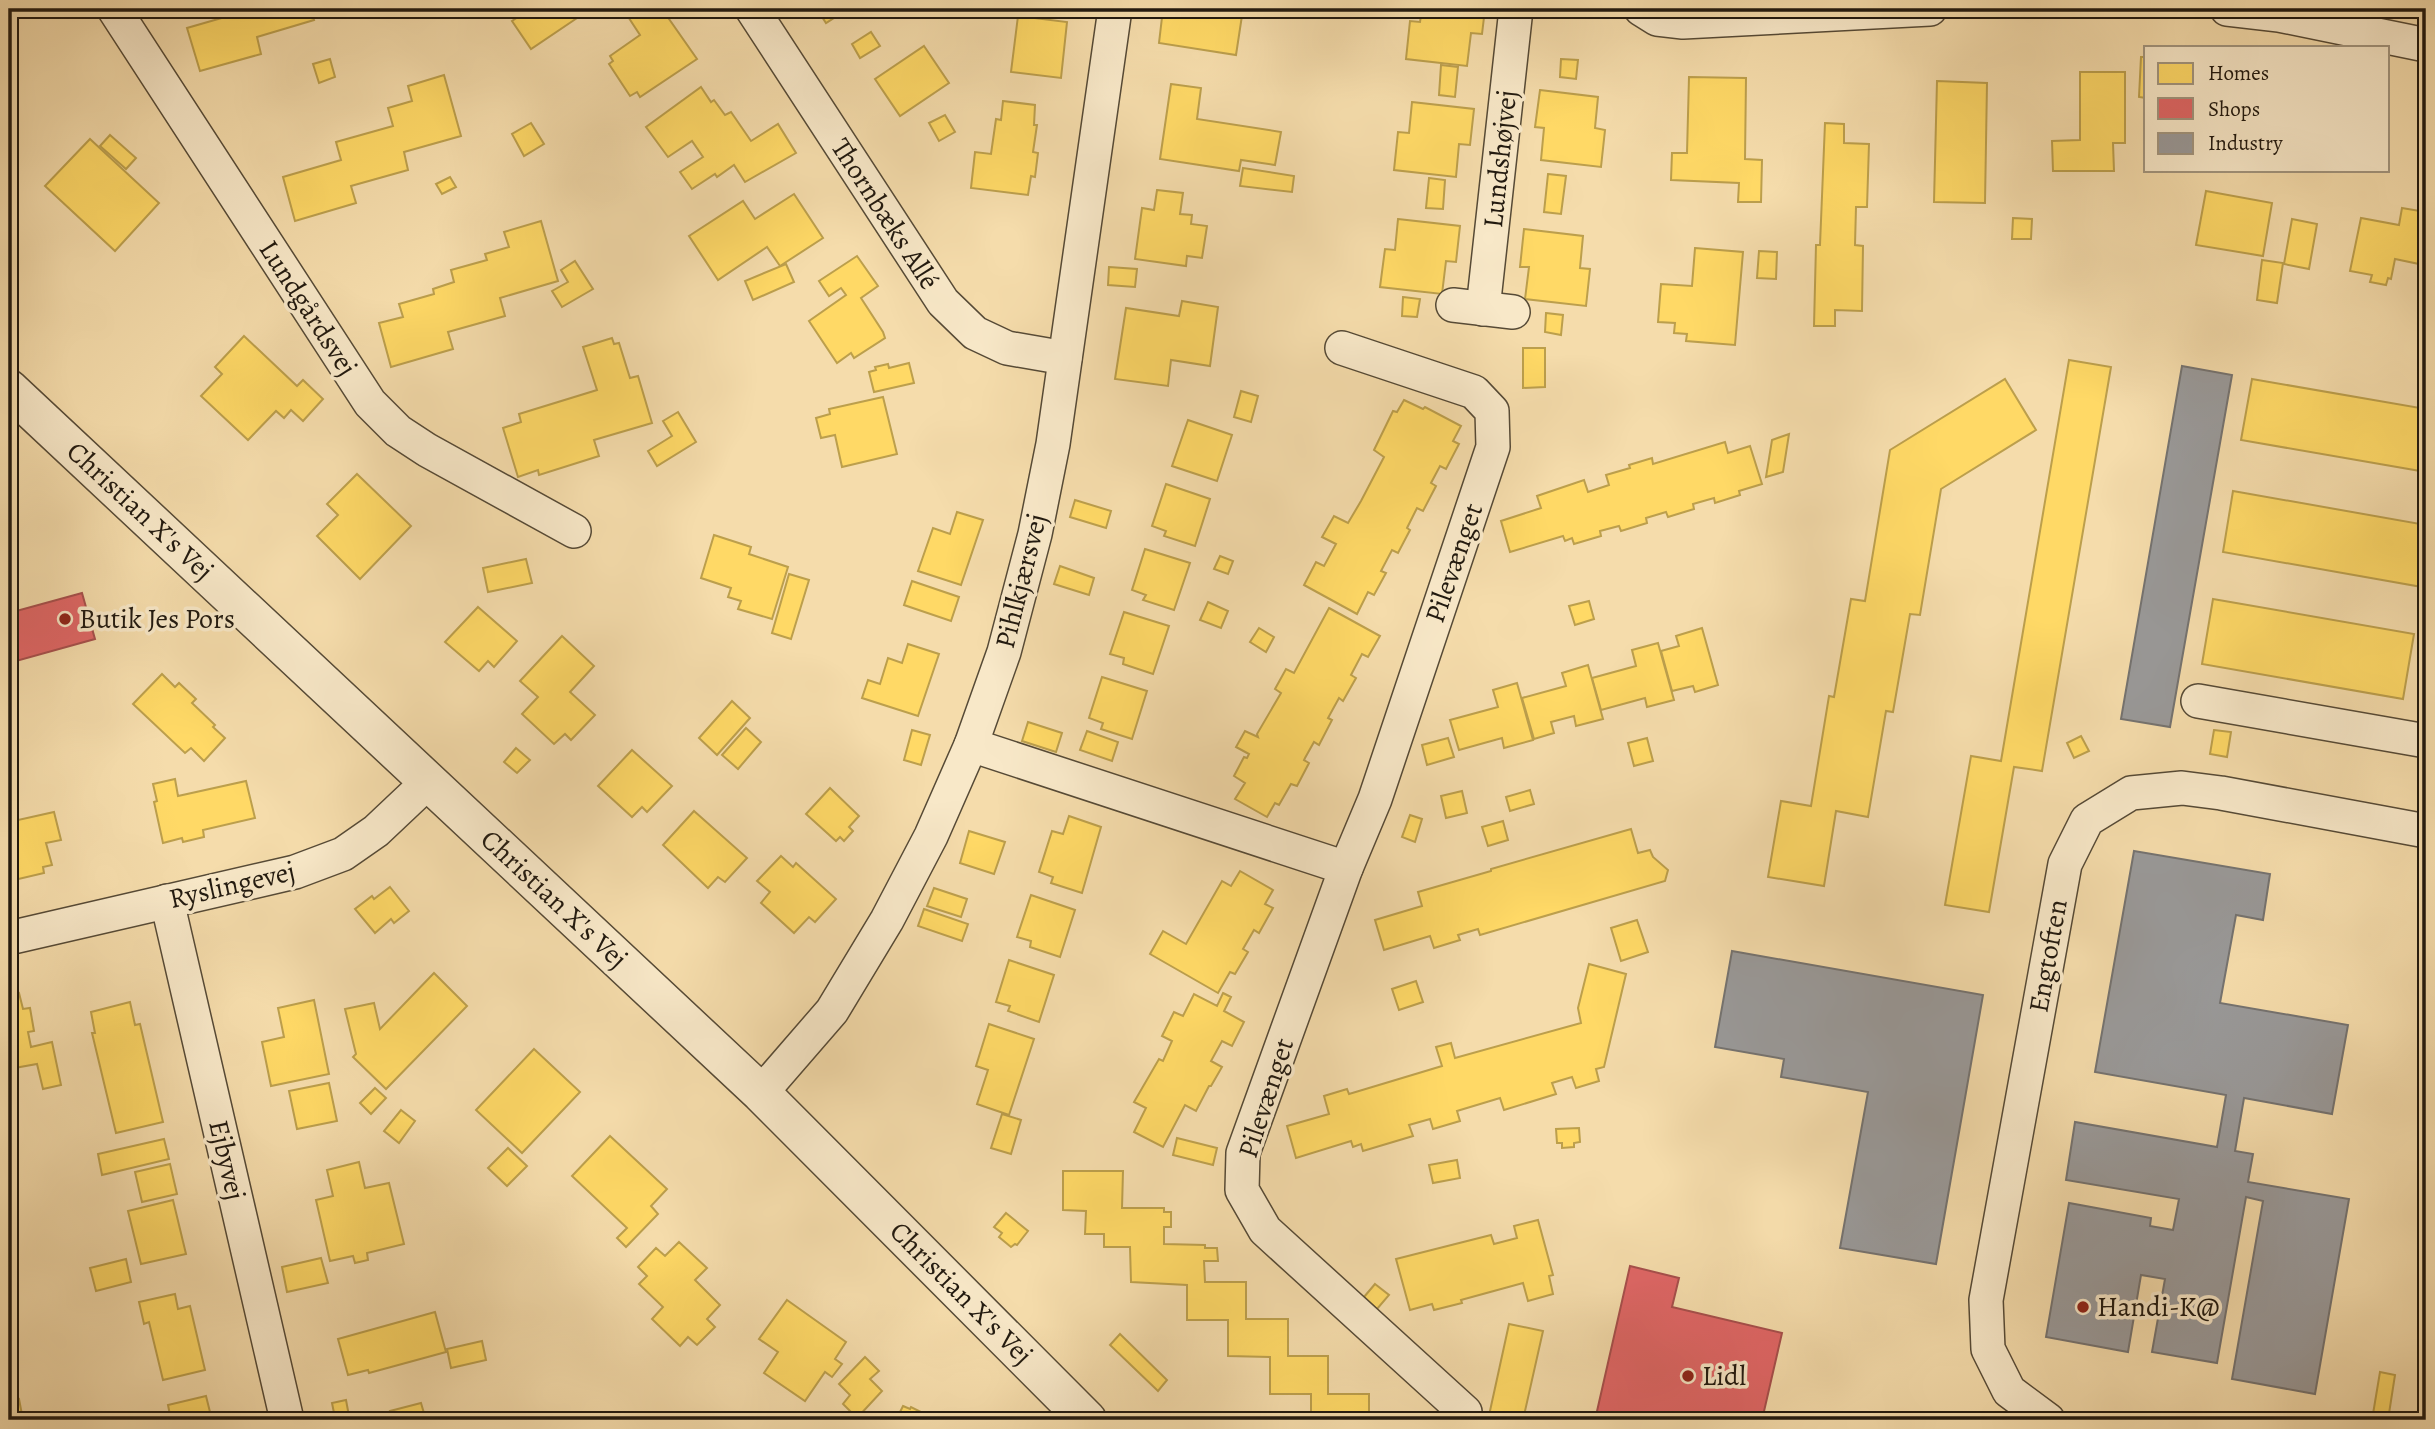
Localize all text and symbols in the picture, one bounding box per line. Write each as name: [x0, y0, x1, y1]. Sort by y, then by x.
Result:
legend: [2144, 46, 2390, 172]
text: Homes: [2208, 59, 2269, 87]
street label: Lundshøjvej: [1474, 88, 1526, 230]
text: Shops: [2208, 95, 2260, 123]
text: Industry: [2208, 129, 2283, 157]
street label: Thornbæks Allé: [822, 131, 948, 297]
street label: Lundgårdsvej: [250, 233, 366, 383]
street label: Christian X's Vej: [58, 433, 222, 589]
street label: Pilevænget: [1416, 498, 1492, 628]
street label: Pihlkjærsvej: [986, 510, 1056, 652]
place label: Butik Jes Pors: [79, 600, 235, 638]
marker: Butik Jes Pors: [57, 611, 73, 627]
street label: Christian X's Vej: [472, 821, 636, 977]
street label: Ryslingevej: [165, 852, 299, 918]
street label: Engtoften: [2019, 896, 2077, 1016]
street label: Pilevænget: [1229, 1033, 1303, 1163]
street label: Ejbyvej: [199, 1116, 255, 1204]
street label: Christian X's Vej: [881, 1213, 1041, 1373]
place label: Handi-K@: [2097, 1288, 2220, 1326]
marker: Handi-K@: [2075, 1299, 2091, 1315]
place label: Lidl: [1702, 1357, 1746, 1395]
marker: Lidl: [1680, 1368, 1696, 1384]

